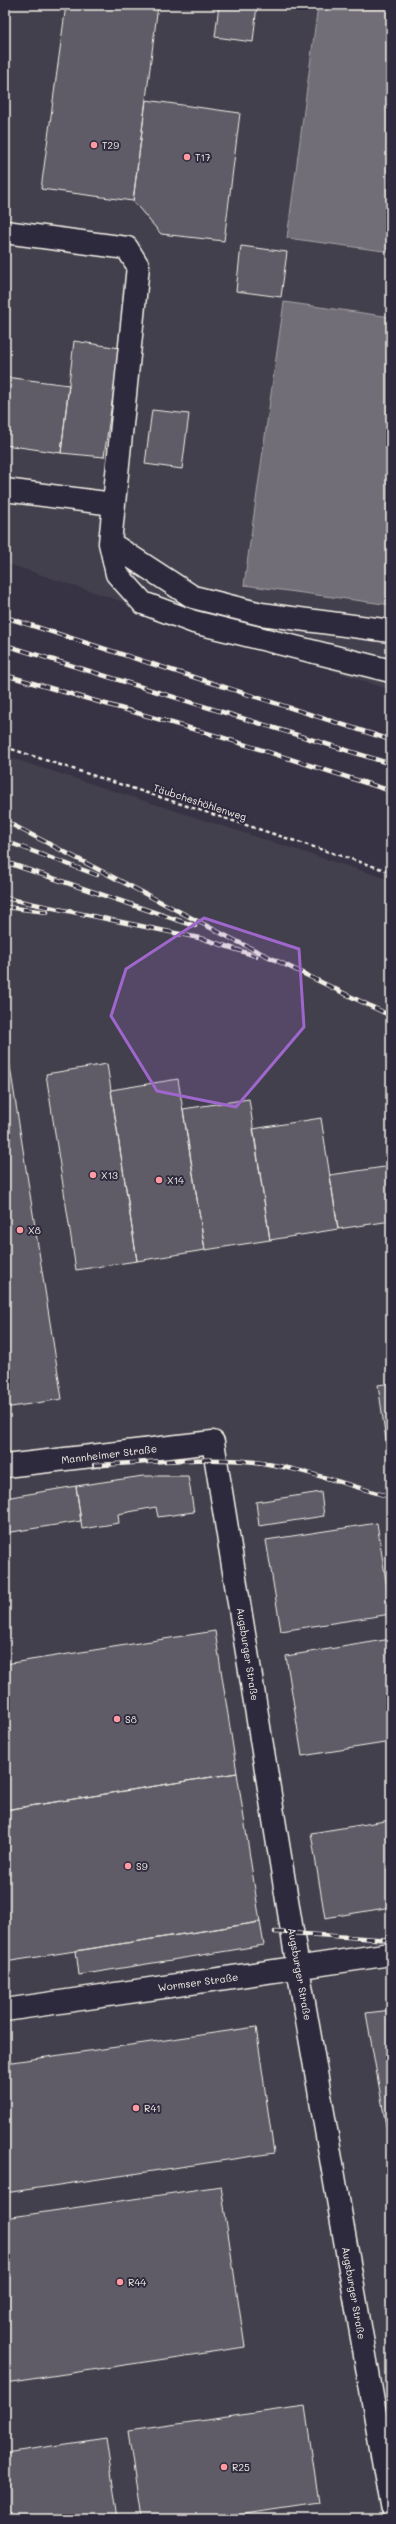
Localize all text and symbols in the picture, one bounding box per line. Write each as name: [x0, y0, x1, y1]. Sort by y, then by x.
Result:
place label: T29: [102, 138, 119, 152]
marker: T29: [89, 140, 99, 150]
place label: T17: [195, 150, 211, 164]
marker: T17: [182, 152, 192, 162]
street label: Täubcheshöhlenweg: [152, 780, 249, 824]
place label: X13: [101, 1168, 118, 1182]
marker: X13: [88, 1170, 98, 1180]
place label: X14: [167, 1173, 184, 1187]
marker: X14: [154, 1175, 164, 1185]
place label: X8: [28, 1223, 41, 1237]
marker: X8: [15, 1225, 25, 1235]
street label: Mannheimer Straße: [60, 1441, 158, 1467]
street label: Augsburger Straße: [234, 1607, 262, 1701]
place label: S8: [125, 1712, 137, 1726]
marker: S8: [112, 1714, 122, 1724]
place label: S9: [136, 1859, 148, 1873]
marker: S9: [123, 1861, 133, 1871]
street label: Augsburger Straße: [285, 1927, 315, 2021]
street label: Wormser Straße: [157, 1969, 239, 1995]
place label: R41: [144, 2101, 161, 2115]
marker: R41: [131, 2103, 141, 2113]
street label: Augsburger Straße: [339, 2246, 369, 2340]
place label: R44: [128, 2275, 146, 2289]
marker: R44: [115, 2277, 125, 2287]
place label: R25: [232, 2460, 250, 2474]
marker: R25: [219, 2462, 229, 2472]

